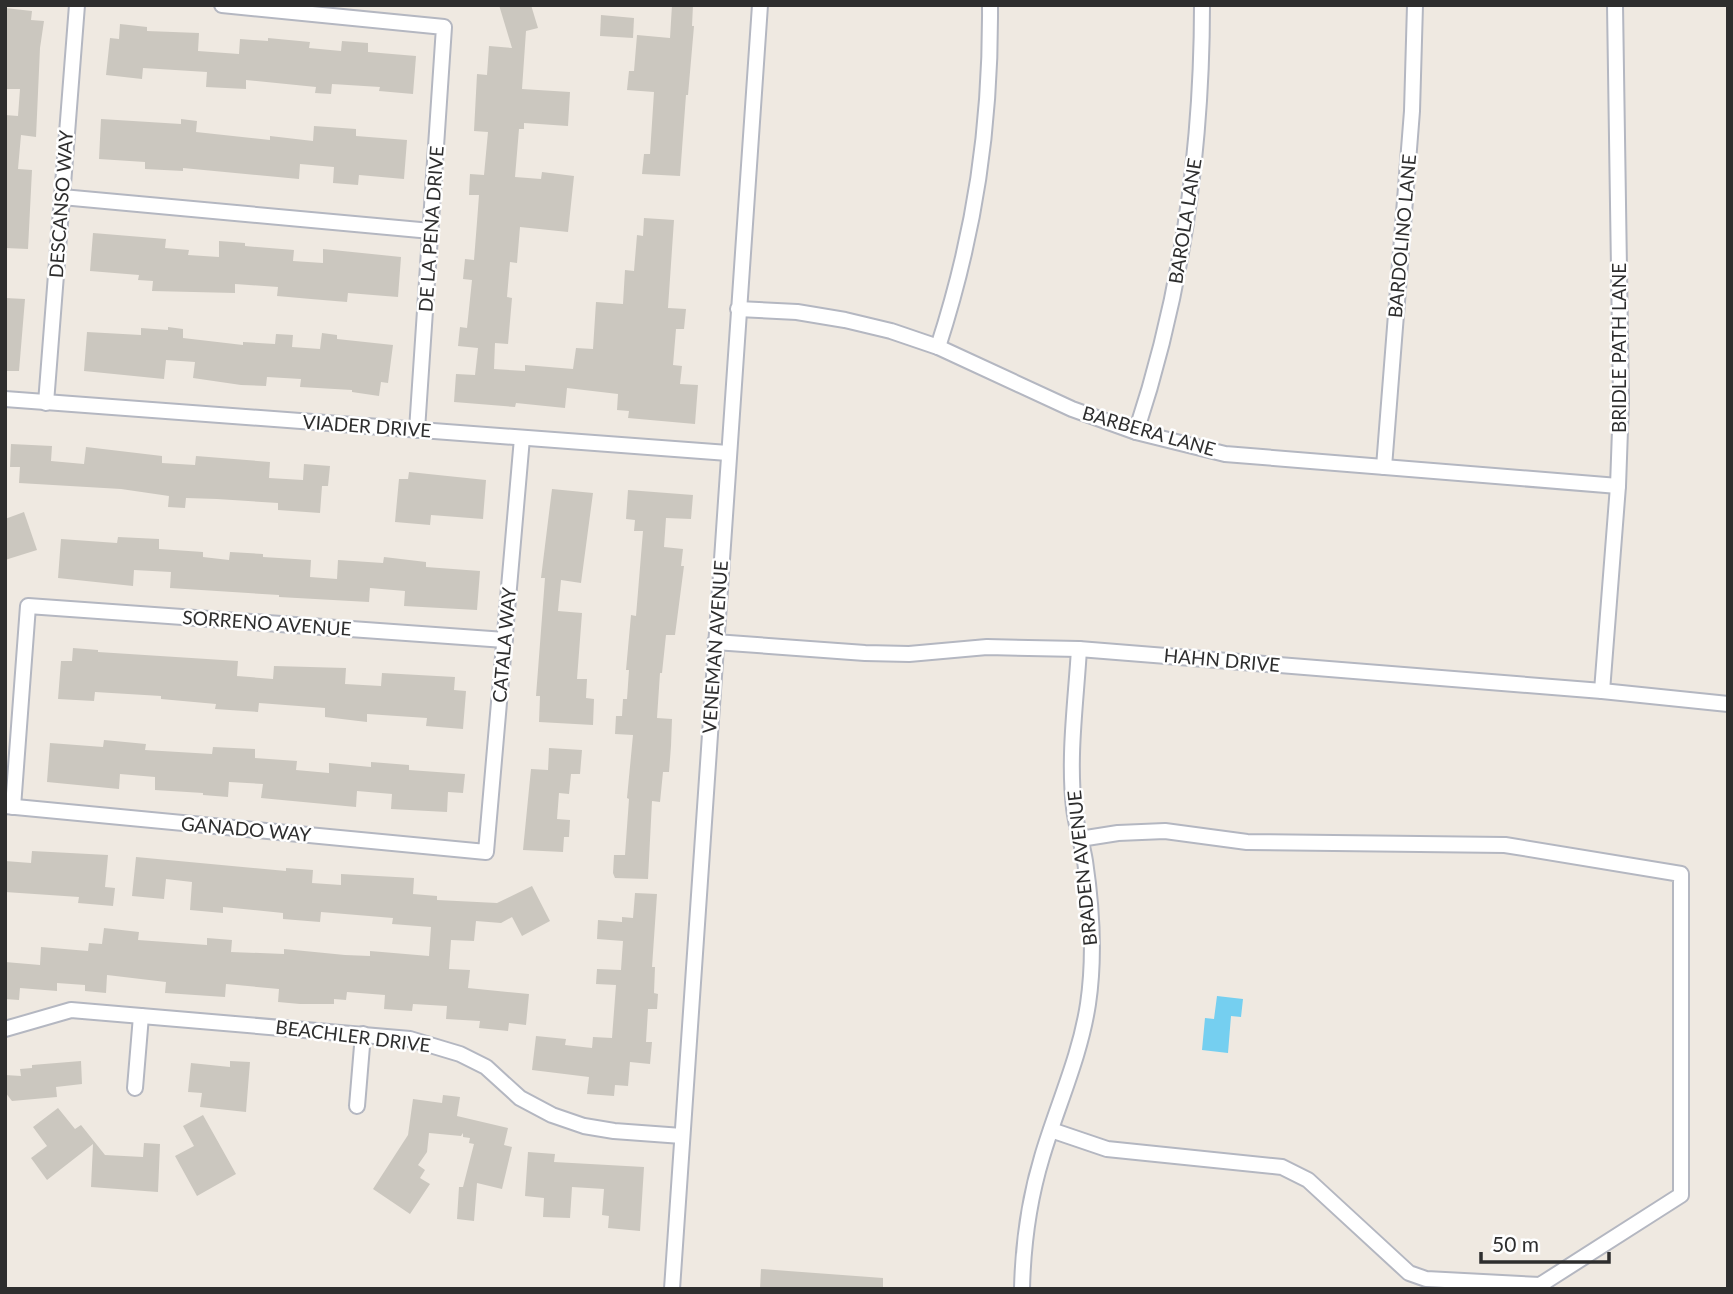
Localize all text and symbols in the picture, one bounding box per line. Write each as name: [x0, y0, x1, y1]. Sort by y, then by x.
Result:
street label: DESCANSO WAY: [44, 129, 77, 279]
street label: DE LA PENA DRIVE: [413, 145, 448, 313]
street label: BARDOLINO LANE: [1383, 153, 1420, 319]
street label: BAROLA LANE: [1163, 156, 1206, 285]
street label: BRIDLE PATH LANE: [1607, 263, 1630, 433]
street label: BARBERA LANE: [1080, 401, 1218, 460]
street label: VIADER DRIVE: [302, 410, 432, 441]
street label: VENEMAN AVENUE: [697, 560, 732, 734]
street label: CATALA WAY: [487, 586, 520, 704]
street label: SORRENO AVENUE: [182, 605, 352, 640]
street label: HAHN DRIVE: [1163, 643, 1281, 676]
street label: BRADEN AVENUE: [1062, 789, 1101, 947]
street label: GANADO WAY: [180, 811, 312, 846]
street label: BEACHLER DRIVE: [274, 1015, 432, 1056]
scale bar: [1481, 1220, 1609, 1264]
text: 50 m: [1492, 1231, 1539, 1256]

